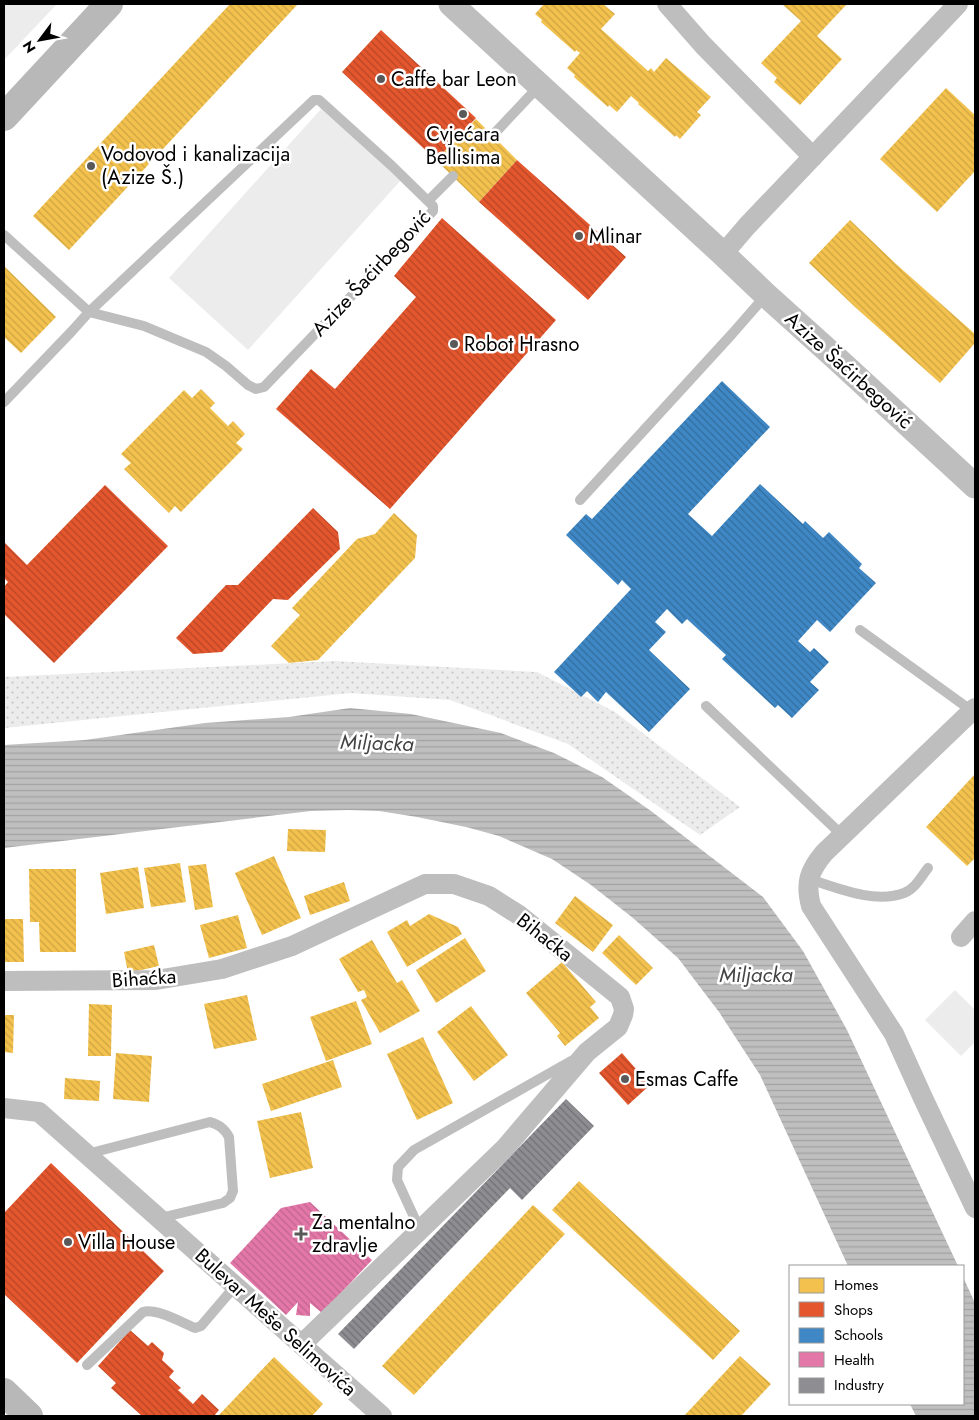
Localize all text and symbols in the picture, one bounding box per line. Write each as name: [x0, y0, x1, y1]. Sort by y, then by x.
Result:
north arrow: [15, 15, 65, 65]
text: N: [18, 37, 40, 57]
place label: Caffe bar Leon: [391, 65, 517, 94]
marker: Caffe bar Leon: [375, 73, 387, 85]
marker: Cvjećara Bellisima: [457, 108, 469, 120]
place label: Cvjećara Bellisima: [426, 120, 500, 172]
place label: Vodovod i kanalizacija (Azize Š.): [101, 140, 290, 192]
marker: Vodovod i kanalizacija (Azize Š.): [85, 160, 97, 172]
street label: Azize Šaćirbegović: [305, 204, 438, 343]
place label: Mlinar: [589, 222, 642, 251]
marker: Mlinar: [573, 230, 585, 242]
street label: Azize Šaćirbegović: [778, 305, 919, 436]
place label: Robot Hrasno: [464, 330, 580, 359]
marker: Robot Hrasno: [448, 338, 460, 350]
water label: Miljacka: [340, 727, 415, 759]
street label: Bihaćka: [510, 906, 579, 969]
water label: Miljacka: [719, 960, 793, 990]
street label: Bihaćka: [111, 962, 177, 995]
place label: Esmas Caffe: [635, 1065, 738, 1094]
marker: Esmas Caffe: [619, 1073, 631, 1085]
place label: Za mentalno zdravlje: [312, 1208, 415, 1260]
marker: Za mentalno zdravlje: [294, 1227, 308, 1241]
place label: Villa House: [78, 1228, 175, 1257]
marker: Villa House: [62, 1236, 74, 1248]
street label: Bulevar Meše Selimovića: [188, 1242, 363, 1403]
legend: [789, 1265, 964, 1405]
text: Homes: [834, 1274, 878, 1296]
text: Shops: [834, 1299, 873, 1321]
text: Schools: [834, 1324, 883, 1346]
text: Health: [834, 1349, 875, 1371]
text: Industry: [834, 1374, 884, 1396]

